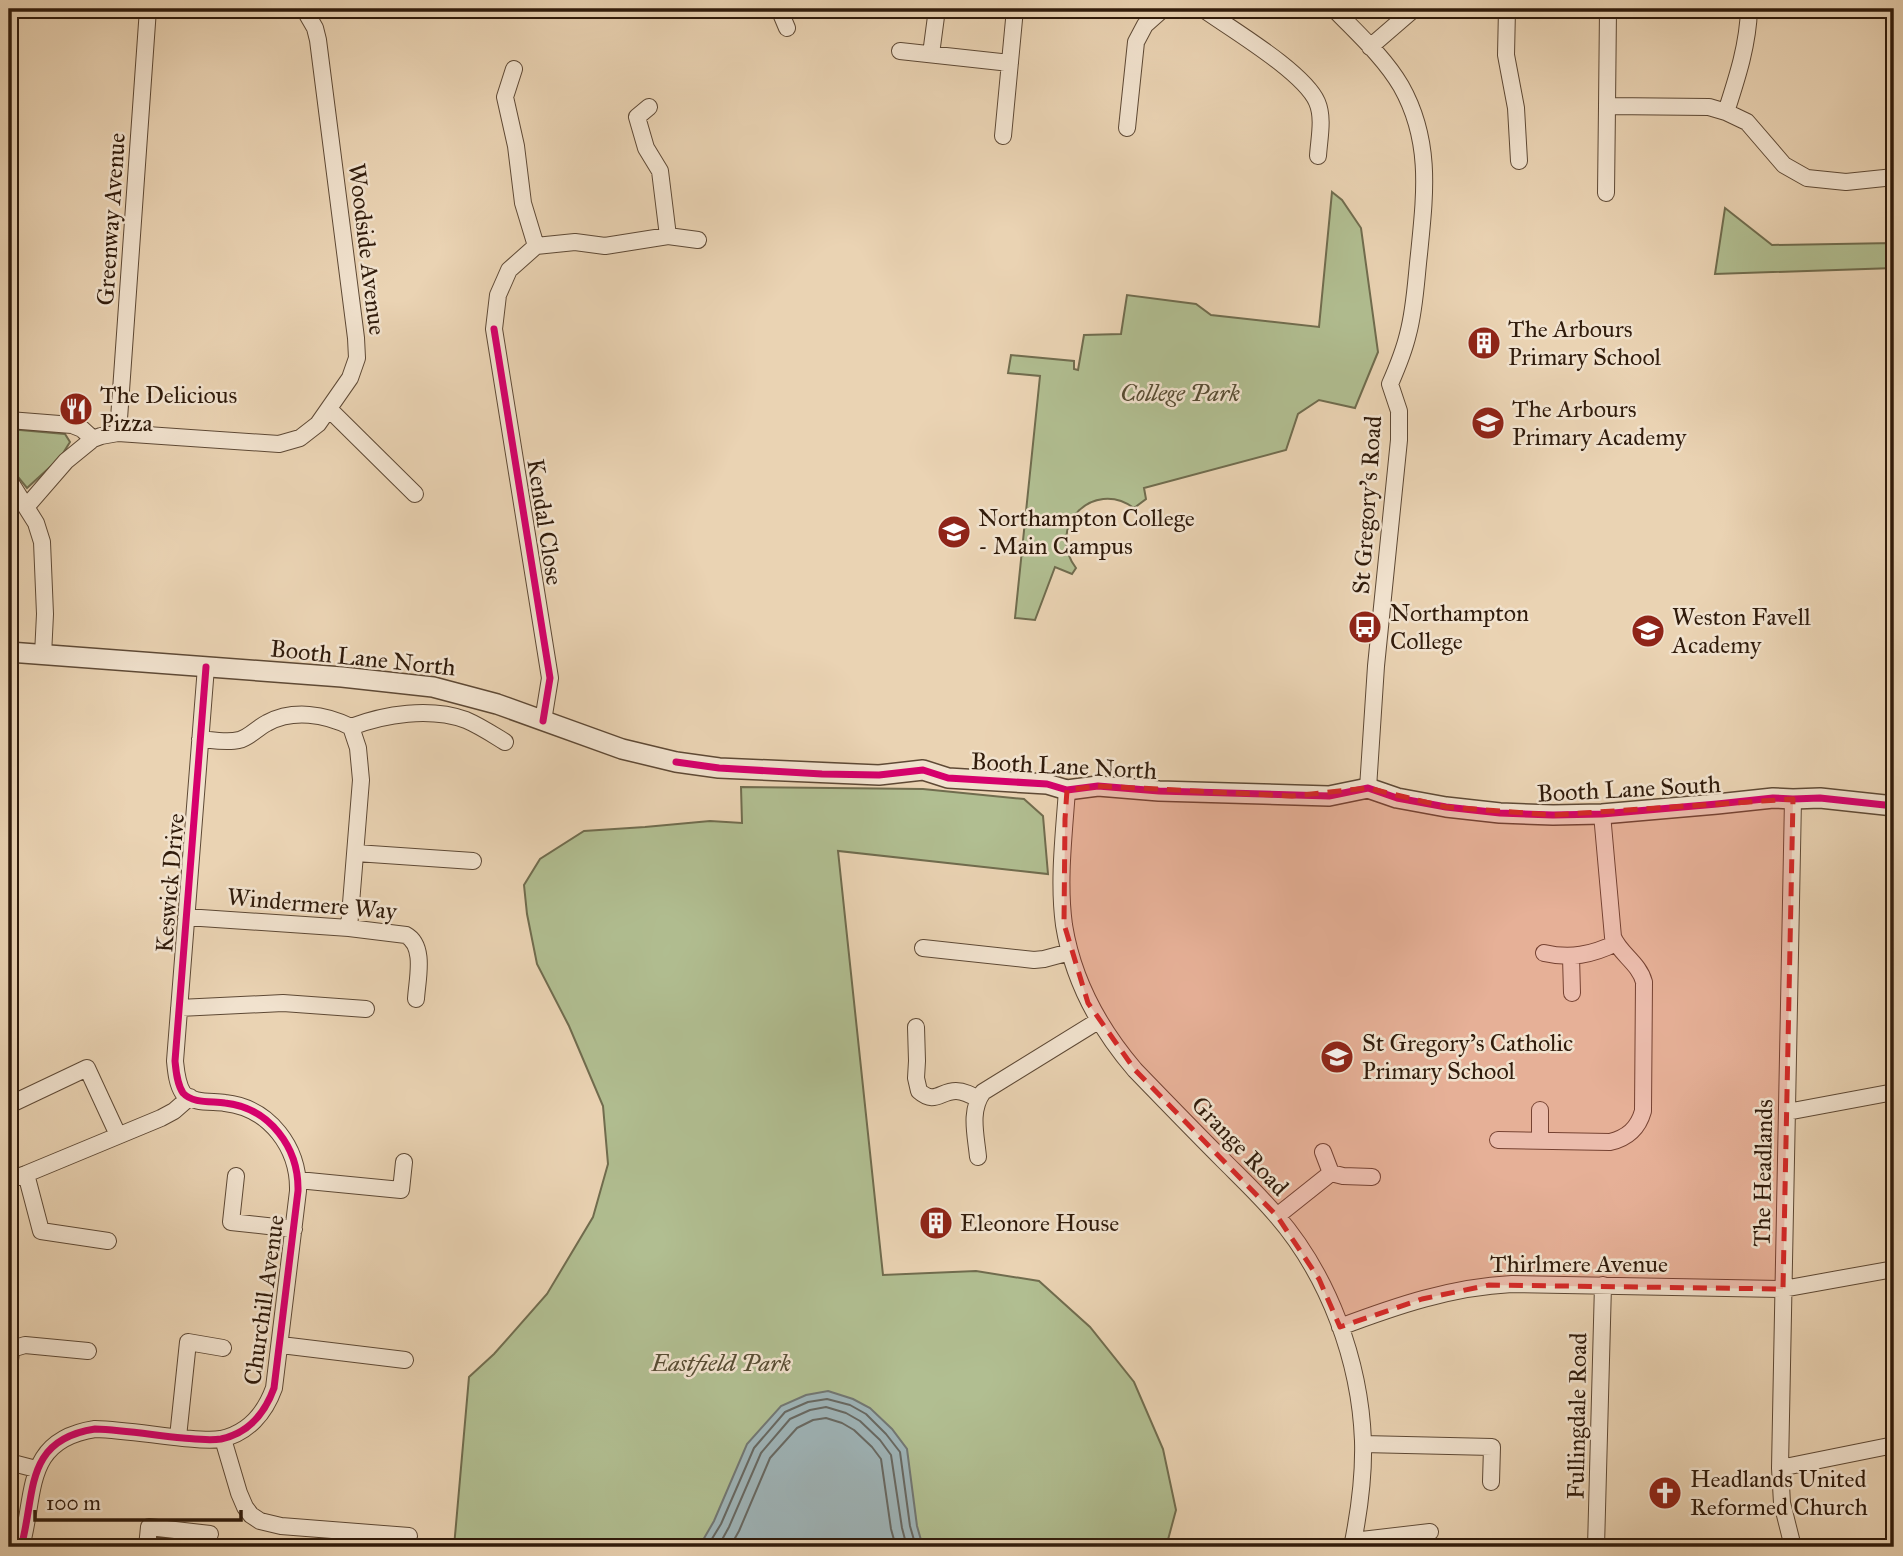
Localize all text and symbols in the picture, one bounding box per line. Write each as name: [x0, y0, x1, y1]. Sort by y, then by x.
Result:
street label: Greenway Avenue: [90, 132, 132, 306]
street label: Woodside Avenue: [342, 161, 392, 337]
place label: The Arbours Primary School: [1508, 314, 1662, 372]
building icon: The Arbours Primary School: [1465, 324, 1503, 362]
park label: College Park: [1120, 378, 1240, 408]
place label: The Delicious Pizza: [100, 380, 237, 438]
restaurant icon: The Delicious Pizza: [57, 390, 95, 428]
place label: The Arbours Primary Academy: [1512, 394, 1687, 452]
school or university icon: The Arbours Primary Academy: [1469, 404, 1507, 442]
street label: St Gregory's Road: [1346, 415, 1388, 595]
street label: Kendal Close: [520, 457, 570, 587]
place label: Northampton College - Main Campus: [978, 503, 1195, 561]
school or university icon: Northampton College - Main Campus: [935, 513, 973, 551]
place label: Northampton College: [1390, 598, 1529, 656]
place label: Weston Favell Academy: [1671, 602, 1811, 660]
bus stop icon: Northampton College: [1346, 608, 1384, 646]
school or university icon: Weston Favell Academy: [1629, 612, 1667, 650]
street label: Booth Lane North: [269, 633, 457, 683]
street label: Booth Lane North: [970, 746, 1158, 786]
street label: Booth Lane South: [1536, 769, 1722, 809]
street label: Keswick Drive: [149, 812, 191, 954]
street label: Windermere Way: [226, 882, 399, 926]
place label: St Gregory's Catholic Primary School: [1362, 1028, 1573, 1086]
school or university icon: St Gregory's Catholic Primary School: [1318, 1038, 1356, 1076]
street label: Grange Road: [1185, 1090, 1295, 1202]
street label: The Headlands: [1747, 1099, 1779, 1247]
building icon: Eleonore House: [917, 1204, 955, 1242]
place label: Eleonore House: [960, 1208, 1119, 1238]
street label: Churchill Avenue: [237, 1213, 291, 1387]
street label: Thirlmere Avenue: [1490, 1249, 1668, 1279]
street label: Fullingdale Road: [1561, 1332, 1593, 1500]
park label: Eastfield Park: [650, 1348, 791, 1378]
place label: Headlands United Reformed Church: [1690, 1464, 1868, 1522]
church icon: Headlands United Reformed Church: [1646, 1474, 1684, 1512]
scale bar: [35, 1479, 242, 1523]
text: 100 m: [46, 1490, 101, 1516]

